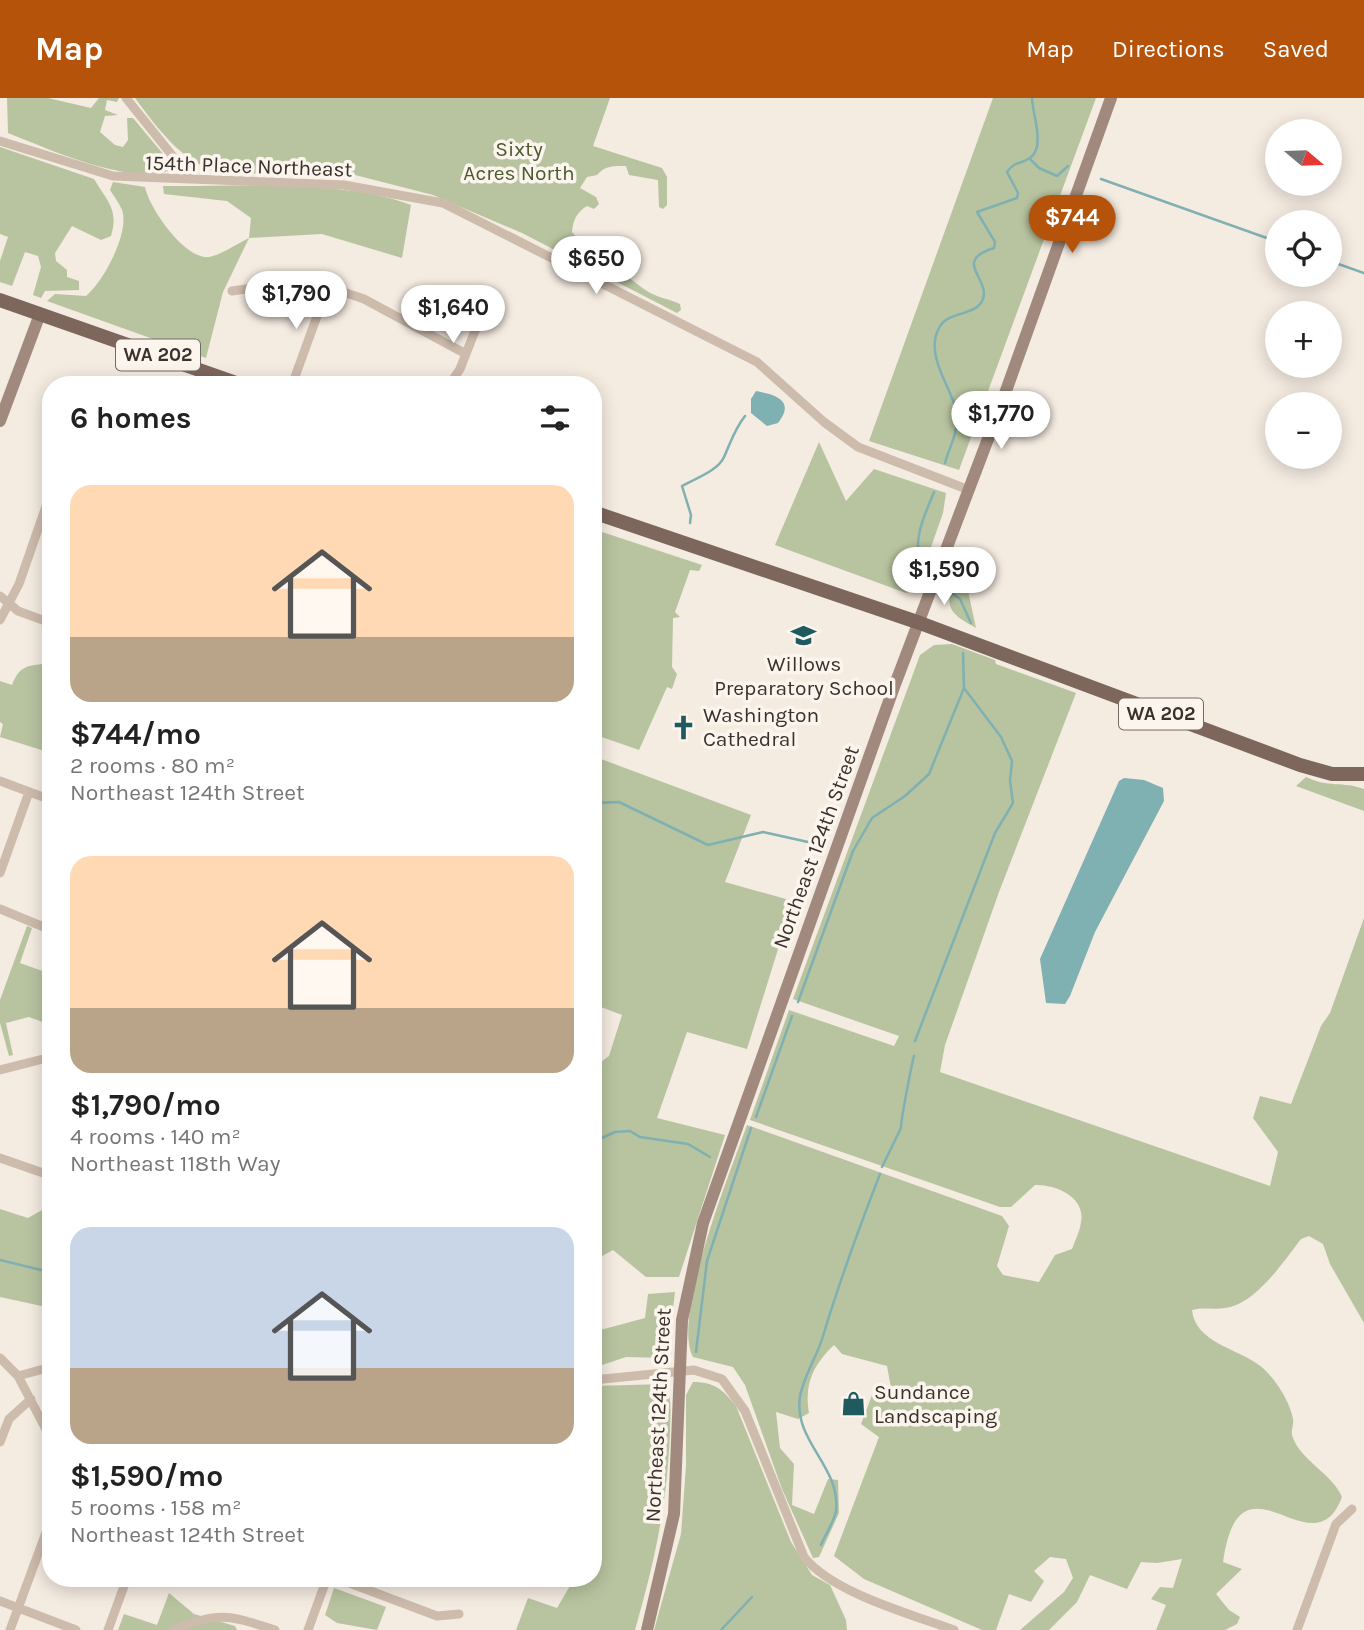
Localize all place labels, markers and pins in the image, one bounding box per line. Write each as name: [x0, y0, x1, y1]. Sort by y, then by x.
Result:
pin: $744: [1031, 195, 1113, 255]
pin: $650: [555, 236, 637, 296]
pin: $1,790: [239, 272, 353, 331]
pin: $1,640: [396, 286, 510, 345]
pin: $1,770: [944, 392, 1058, 451]
pin: $1,590: [887, 547, 1001, 607]
school or university icon: Willows Preparatory School: [790, 621, 818, 649]
place label: Willows Preparatory School: [714, 652, 894, 700]
place label: Washington Cathedral: [703, 703, 819, 751]
church icon: Washington Cathedral: [669, 713, 697, 741]
place label: Sundance Landscaping: [874, 1380, 997, 1428]
shop icon: Sundance Landscaping: [840, 1390, 868, 1418]

